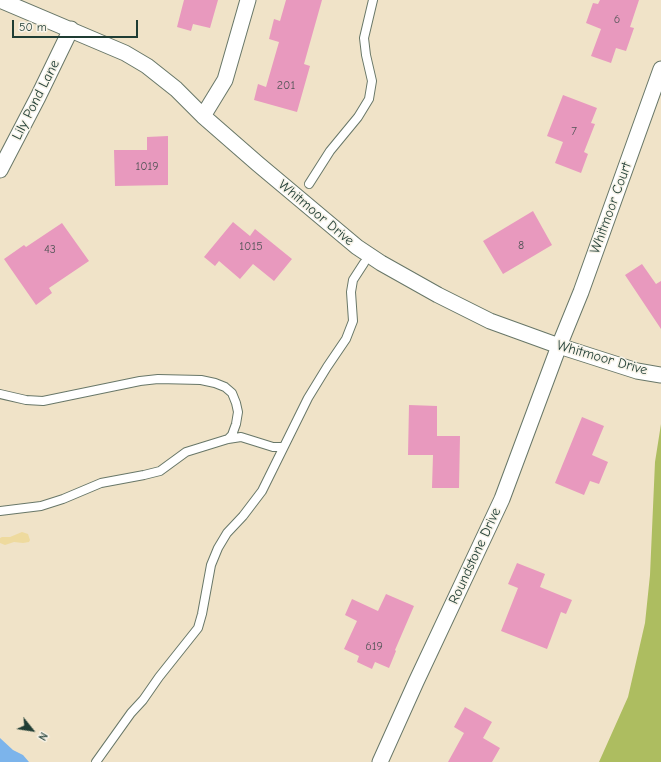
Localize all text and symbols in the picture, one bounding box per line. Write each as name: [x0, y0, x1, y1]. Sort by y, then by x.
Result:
scale bar: [14, 12, 140, 38]
house number: 6: [614, 13, 620, 27]
text: 50 m: [19, 20, 47, 34]
street label: Lily Pond Lane: [9, 57, 63, 143]
house number: 201: [277, 79, 295, 93]
house number: 7: [571, 125, 577, 139]
house number: 1019: [135, 160, 159, 174]
street label: Whitmoor Court: [587, 160, 635, 256]
street label: Whitmoor Drive: [275, 176, 357, 250]
house number: 8: [518, 239, 524, 253]
house number: 1015: [239, 240, 263, 254]
house number: 43: [44, 243, 56, 257]
street label: Whitmoor Drive: [555, 337, 649, 379]
street label: Roundstone Drive: [445, 505, 505, 607]
house number: 619: [365, 640, 383, 654]
north arrow: [12, 710, 52, 750]
text: N: [35, 730, 50, 743]

